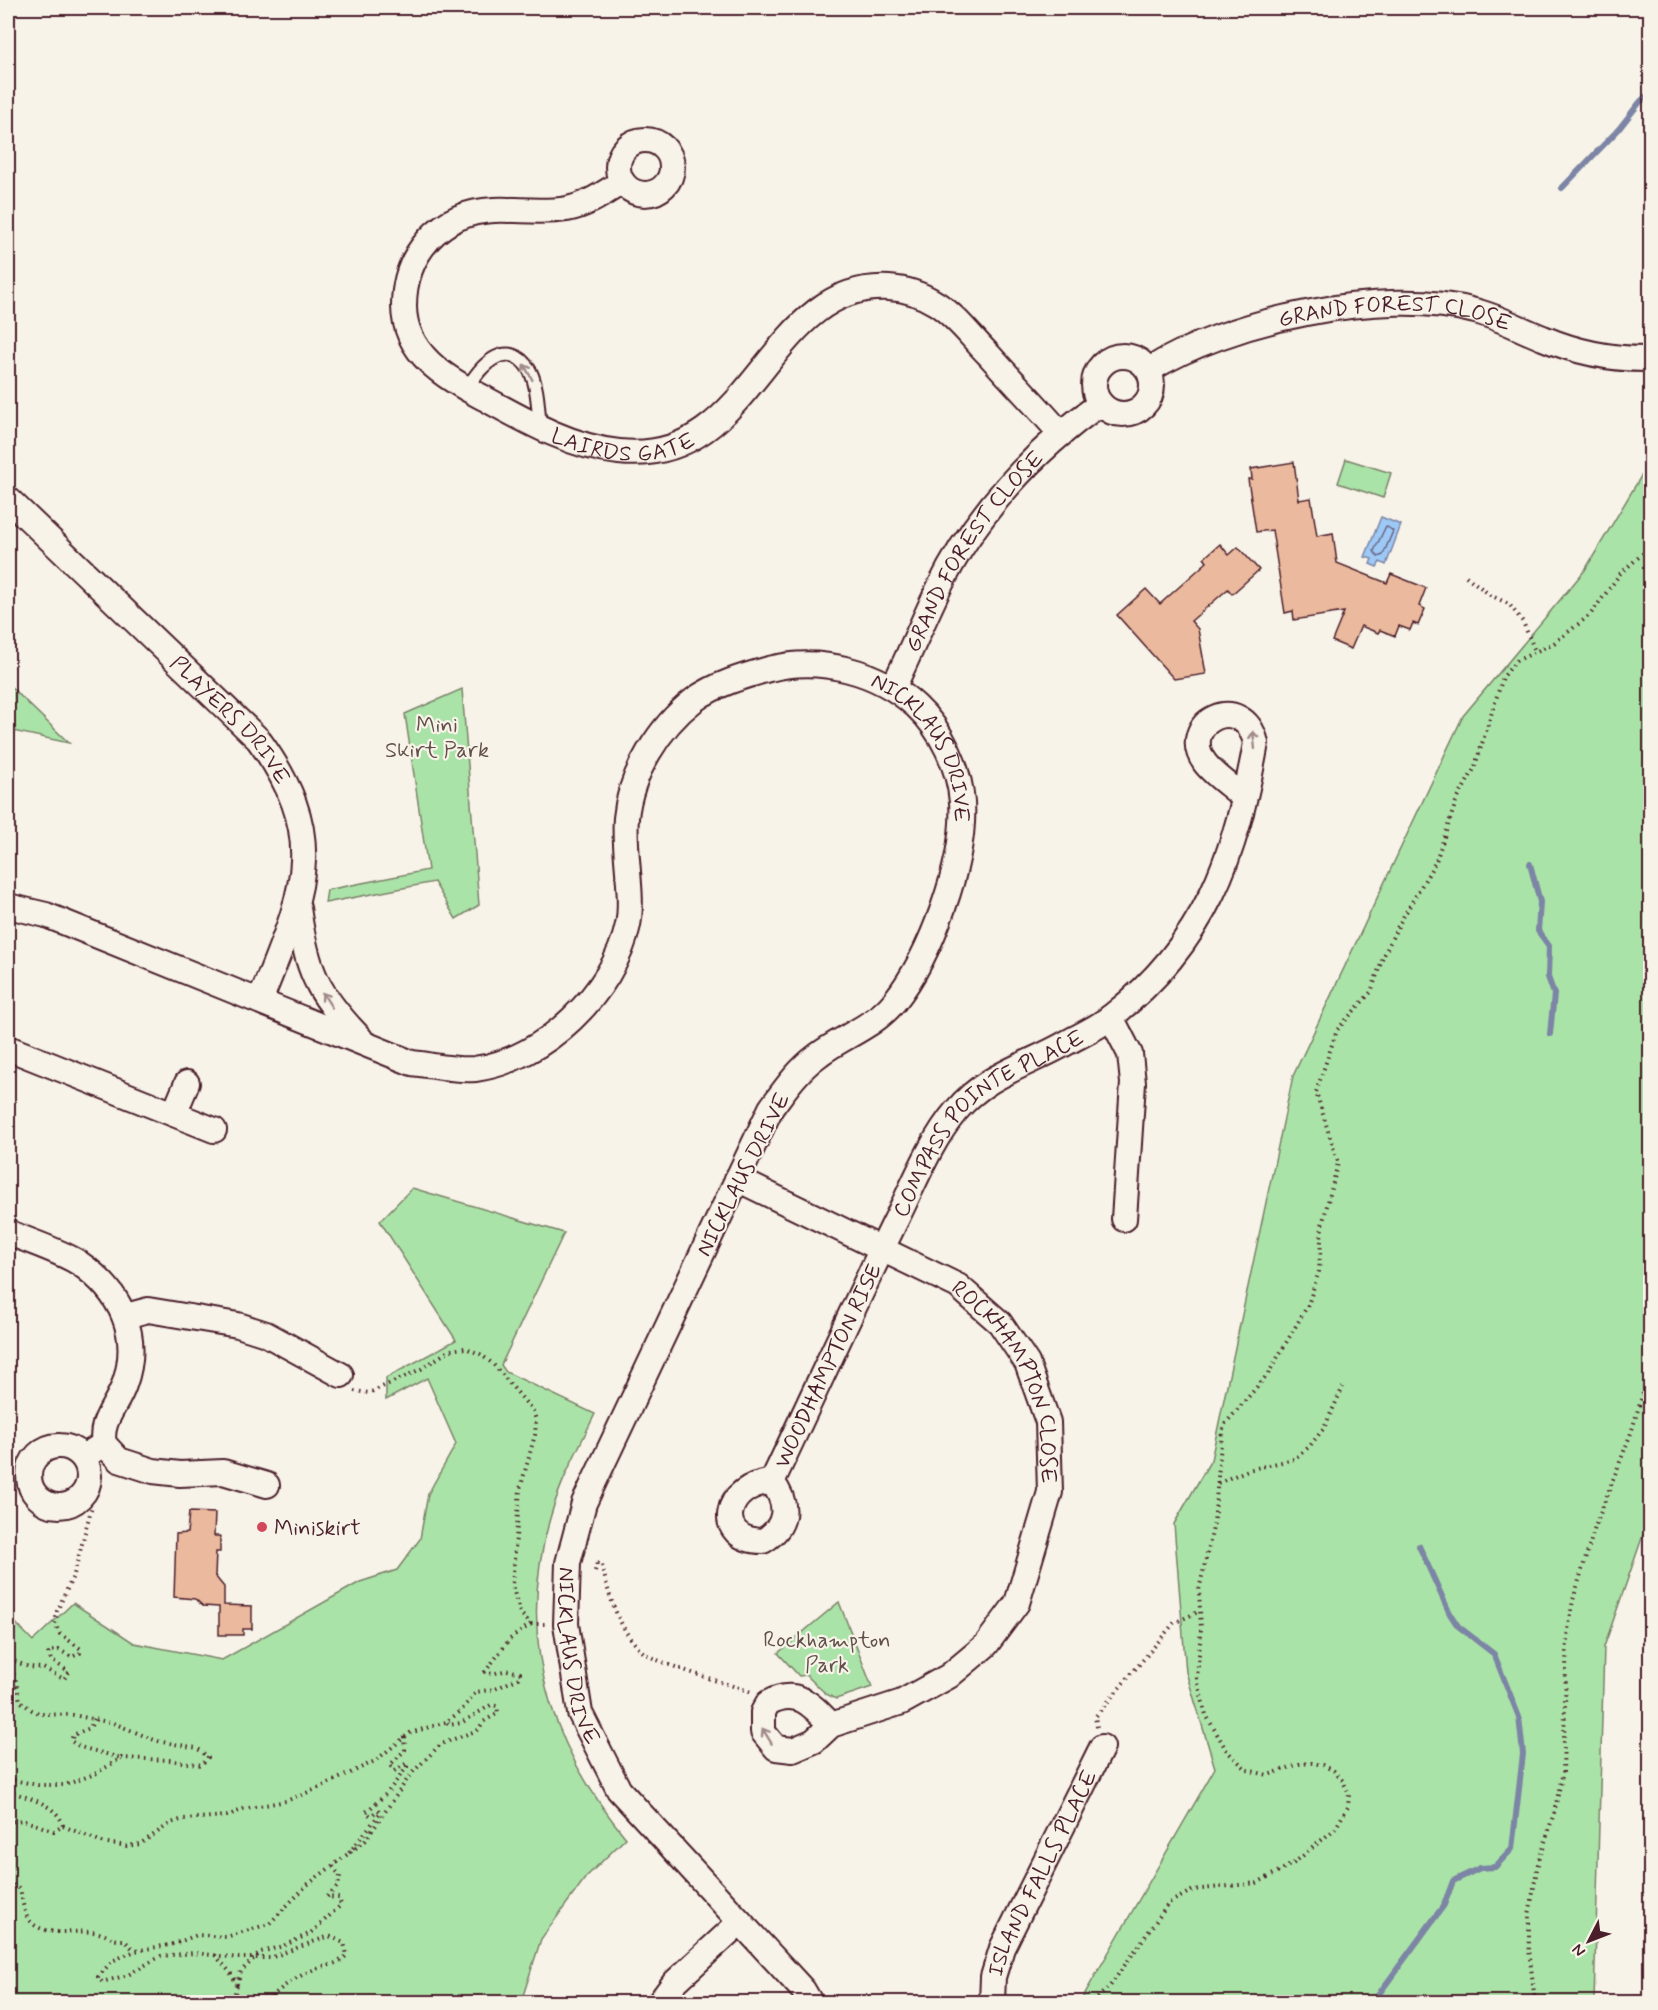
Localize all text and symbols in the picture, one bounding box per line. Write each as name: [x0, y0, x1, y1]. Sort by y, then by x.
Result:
street label: GRAND FOREST CLOSE: [1276, 291, 1515, 339]
one-way arrow: [522, 364, 534, 381]
street label: LAIRDS GATE: [547, 422, 700, 469]
street label: GRAND FOREST CLOSE: [900, 445, 1050, 657]
street label: PLAYERS DRIVE: [163, 650, 295, 789]
street label: NICKLAUS DRIVE: [866, 667, 974, 822]
park label: Mini Skirt Park: [385, 712, 489, 765]
one-way arrow: [1248, 731, 1259, 751]
one-way arrow: [320, 991, 333, 1008]
street label: COMPASS POINTE PLACE: [888, 1024, 1089, 1222]
street label: NICKLAUS DRIVE: [690, 1088, 797, 1261]
street label: WOODHAMPTON RISE: [769, 1259, 889, 1473]
street label: ROCKHAMPTON CLOSE: [945, 1275, 1062, 1484]
place label: Miniskirt: [274, 1515, 361, 1543]
marker: Miniskirt: [255, 1520, 269, 1534]
street label: NICKLAUS DRIVE: [549, 1566, 606, 1750]
park label: Rockhampton Park: [763, 1627, 891, 1680]
one-way arrow: [761, 1728, 773, 1745]
street label: ISLAND FALLS PLACE: [982, 1766, 1104, 1980]
north arrow: [1559, 1911, 1619, 1971]
text: N: [1568, 1939, 1590, 1961]

